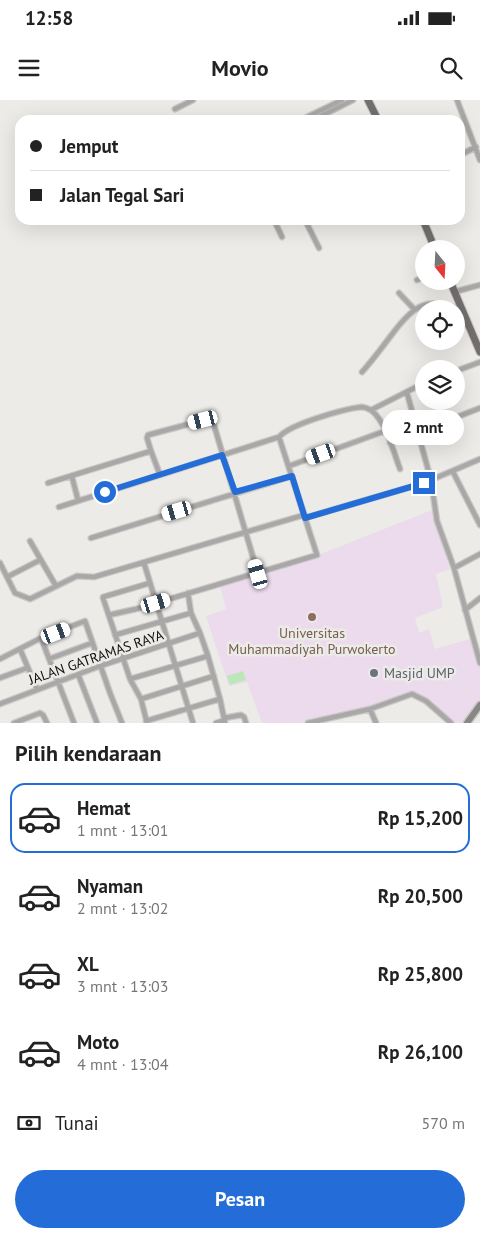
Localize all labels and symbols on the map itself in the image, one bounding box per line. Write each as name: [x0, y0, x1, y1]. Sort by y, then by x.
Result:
north arrow: [415, 240, 465, 290]
car: [186, 409, 219, 431]
callout: 2 mnt: [383, 410, 465, 446]
car: [304, 442, 337, 466]
route end: [413, 472, 435, 494]
route start: [94, 481, 116, 503]
car: [160, 500, 193, 522]
car: [246, 558, 269, 590]
car: [139, 591, 172, 615]
marker: Universitas Muhammadiyah Purwokerto: [306, 611, 318, 623]
car: [39, 621, 72, 645]
place label: Universitas Muhammadiyah Purwokerto: [228, 624, 396, 658]
street label: JALAN GATRAMAS RAYA: [25, 625, 167, 689]
place label: Masjid UMP: [384, 664, 455, 682]
marker: Masjid UMP: [368, 667, 380, 679]

